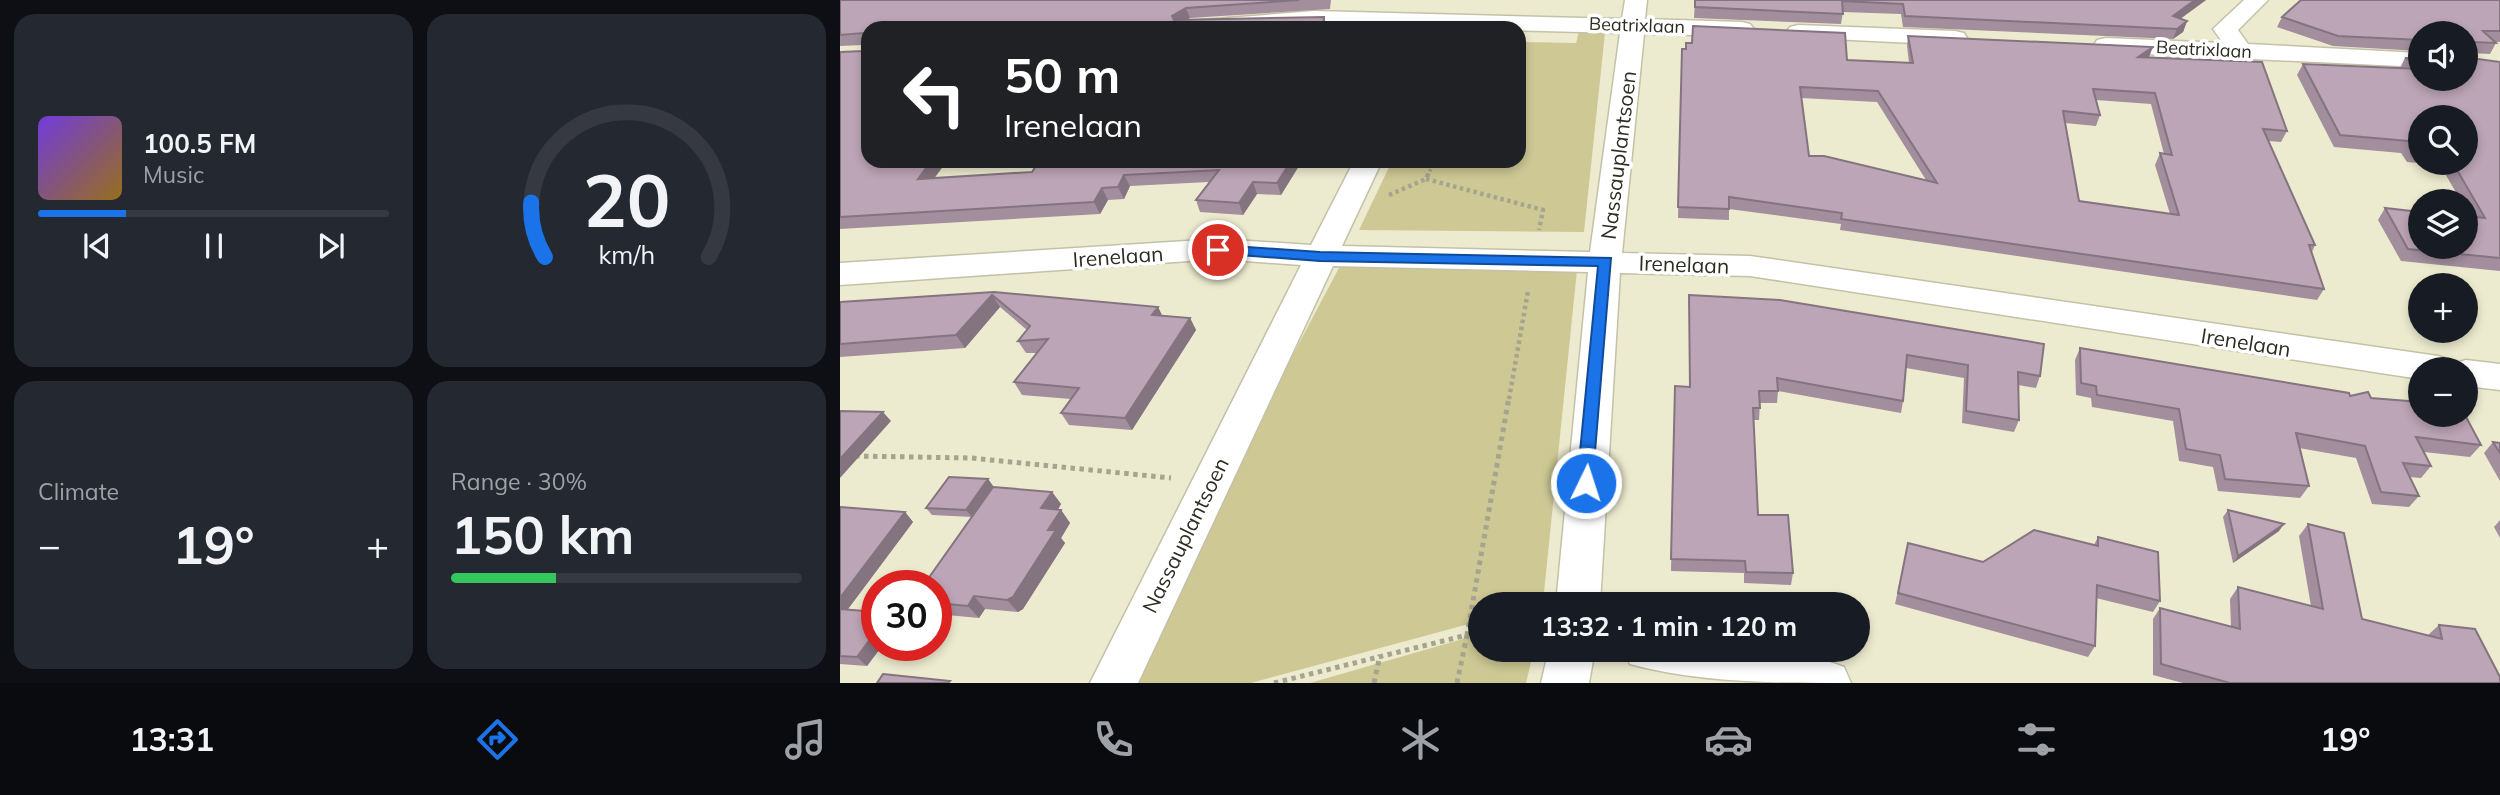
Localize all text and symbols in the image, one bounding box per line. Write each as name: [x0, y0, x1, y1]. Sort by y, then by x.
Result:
street label: Beatrixlaan: [1589, 12, 1685, 38]
map controls: [2408, 21, 2478, 427]
button: sound: [2408, 21, 2478, 91]
street label: Beatrixlaan: [2155, 35, 2253, 63]
text: 50 m: [1004, 44, 1120, 105]
icon: left: [889, 49, 980, 140]
street label: Nassauplantsoen: [1595, 69, 1641, 241]
text: Irenelaan: [1004, 105, 1142, 145]
button: search: [2408, 105, 2478, 175]
text: 100.5 FM: [143, 127, 256, 160]
text: 20: [583, 154, 670, 245]
text: Music: [143, 160, 204, 189]
button: layers: [2408, 189, 2478, 259]
pin: [1188, 220, 1248, 280]
icon: previous: [78, 227, 116, 265]
icon: pause: [195, 227, 233, 265]
icon: next: [312, 227, 350, 265]
icon: arrive: [1199, 231, 1237, 269]
text: km/h: [598, 239, 655, 270]
street label: Irenelaan: [1072, 240, 1164, 272]
street label: Irenelaan: [1638, 249, 1730, 279]
button: +: [2408, 273, 2478, 343]
street label: Irenelaan: [2199, 322, 2293, 362]
button: −: [2408, 357, 2478, 427]
position arrow: [1549, 446, 1623, 520]
street label: Nassauplantsoen: [1136, 453, 1234, 617]
text: Range · 30%: [451, 467, 587, 496]
text: Climate: [38, 477, 119, 506]
text: 150 km: [451, 502, 634, 567]
text: 19°: [172, 512, 255, 577]
text: −: [38, 521, 61, 569]
text: +: [366, 521, 389, 569]
speed limit sign: 30: [861, 570, 952, 661]
text: 13:32 · 1 min · 120 m: [1541, 610, 1797, 643]
icon: directions: [473, 715, 522, 764]
icon: music: [781, 715, 830, 764]
icon: phone: [1089, 715, 1138, 764]
icon: climate: [1396, 715, 1445, 764]
icon: car: [1704, 715, 1753, 764]
icon: filters: [2012, 715, 2061, 764]
text: 13:31: [129, 719, 214, 759]
text: 19°: [2320, 719, 2370, 759]

